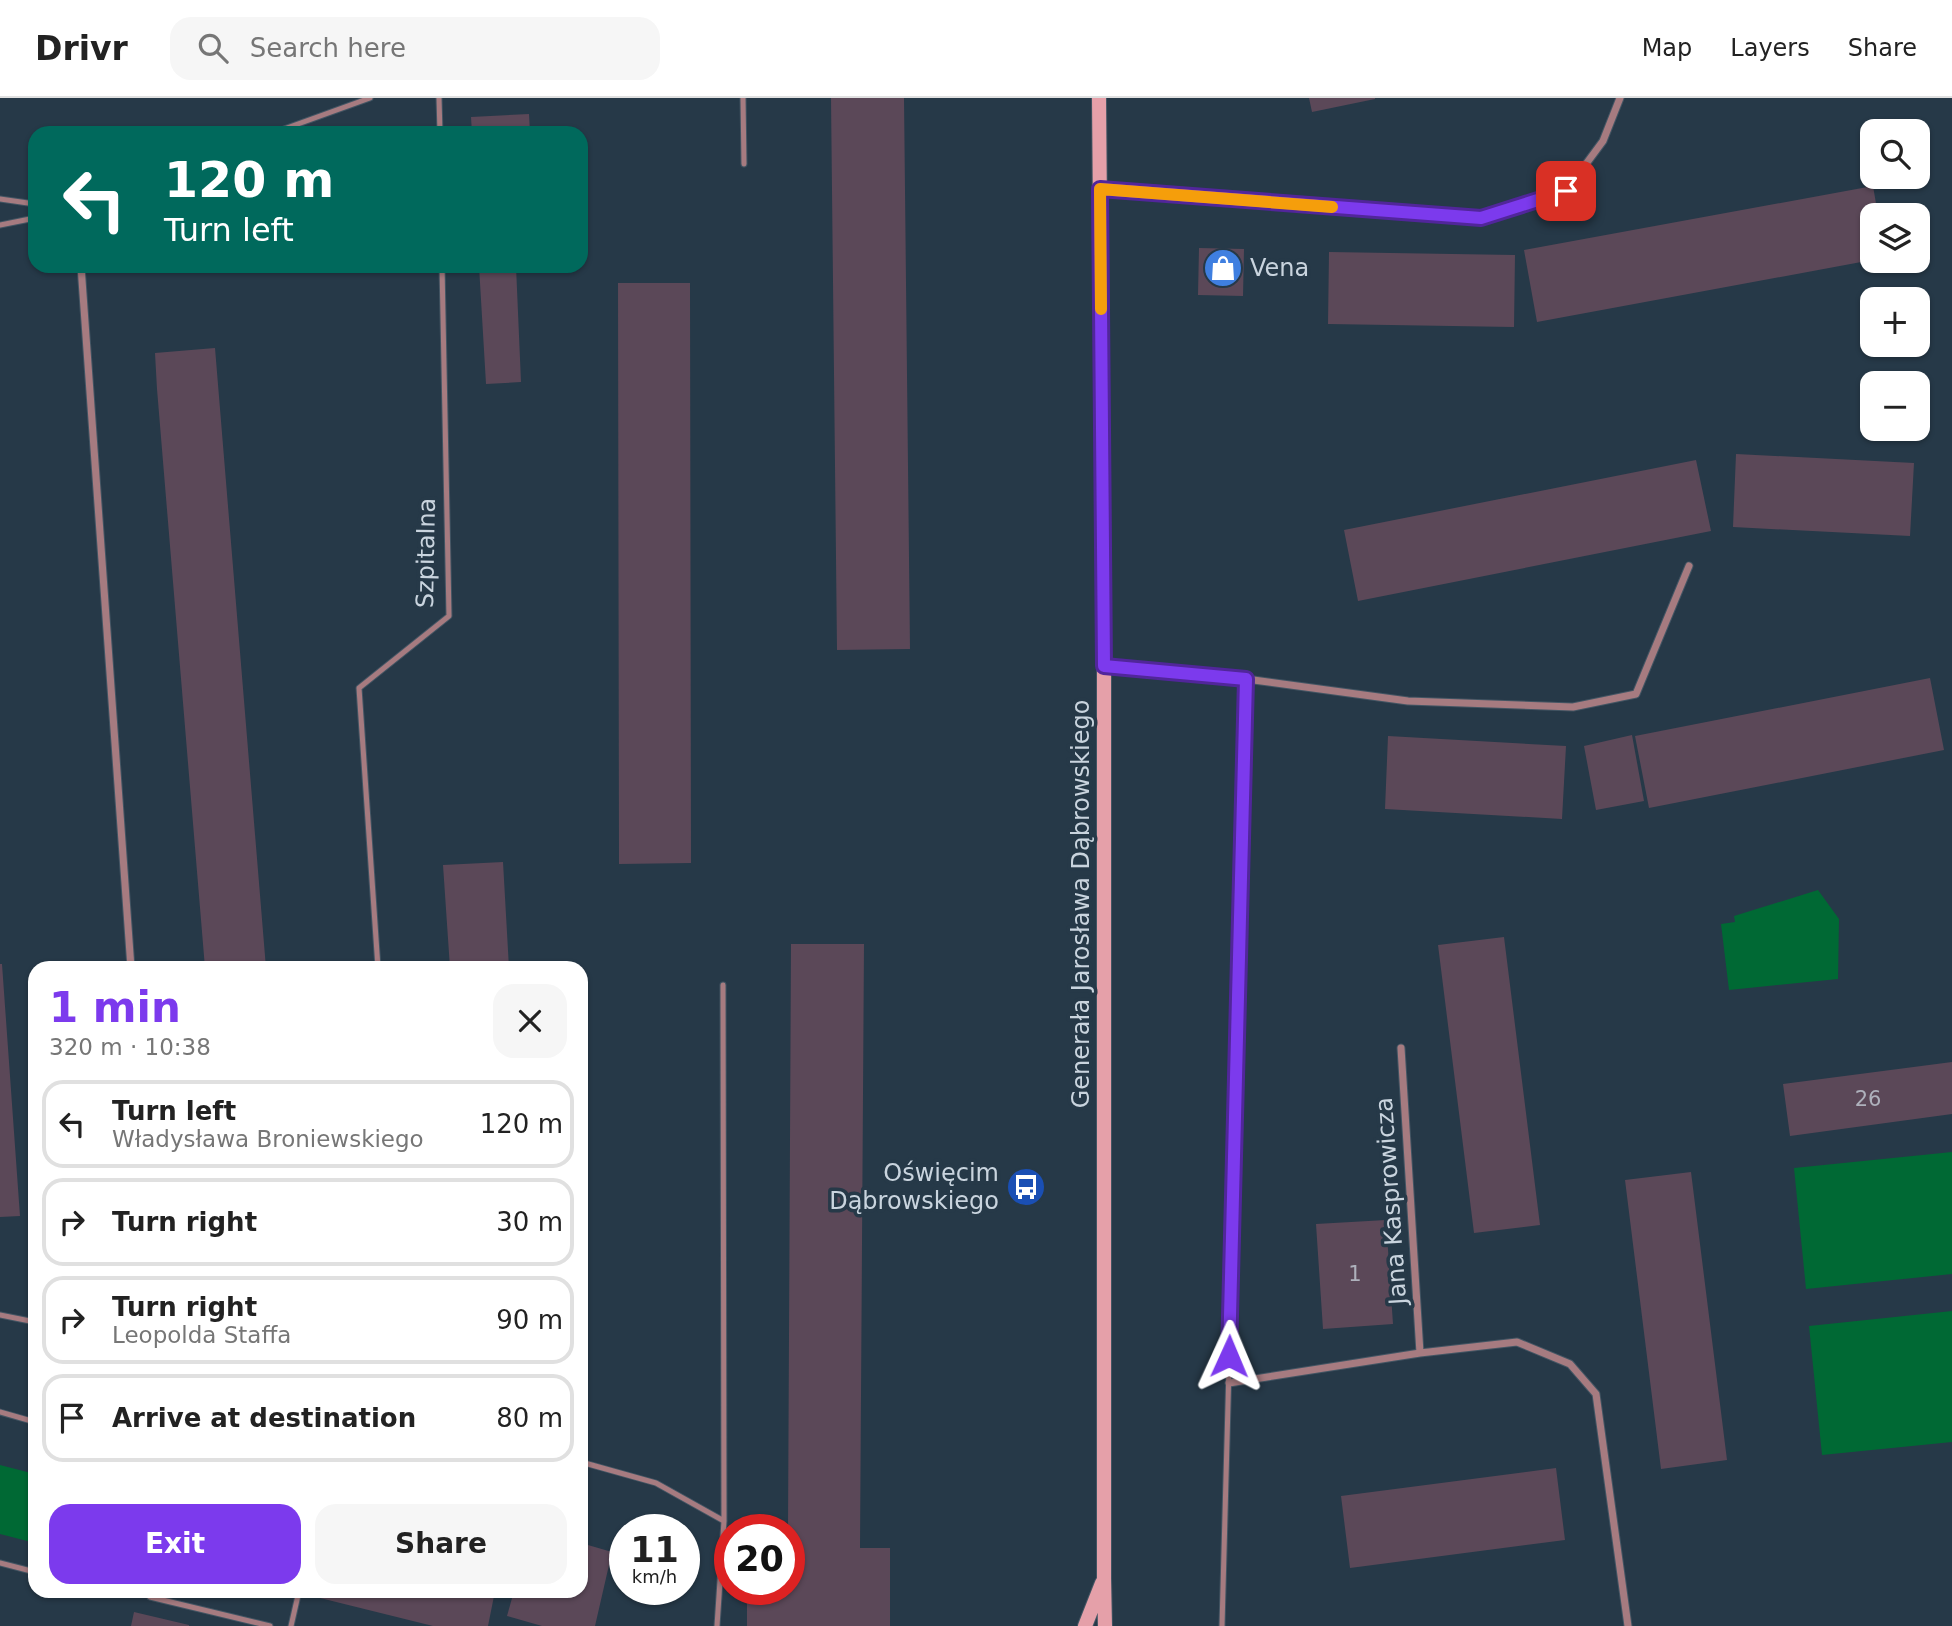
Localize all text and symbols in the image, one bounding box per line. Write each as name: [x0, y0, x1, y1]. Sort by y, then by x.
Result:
search box: [170, 17, 660, 80]
text: Drivr: [35, 29, 128, 68]
icon: search: [194, 29, 232, 67]
text: Search here: [250, 33, 406, 63]
text: Map: [1642, 34, 1692, 62]
text: Layers: [1730, 34, 1810, 62]
text: Share: [1848, 34, 1917, 62]
map controls: [1860, 119, 1930, 441]
button: search: [1860, 119, 1930, 189]
text: 120 m: [164, 152, 334, 209]
icon: left: [49, 154, 140, 245]
pin: [1536, 161, 1596, 221]
icon: arrive: [1547, 172, 1585, 210]
button: layers: [1860, 203, 1930, 273]
text: Turn left: [164, 211, 294, 249]
shop icon: Vena: [1202, 247, 1244, 289]
place label: Vena: [1250, 254, 1309, 282]
button: +: [1860, 287, 1930, 357]
button: −: [1860, 371, 1930, 441]
street label: Szpitalna: [411, 498, 441, 608]
street label: Generała Jarosława Dąbrowskiego: [1067, 700, 1095, 1108]
text: 1 min: [49, 983, 181, 1032]
button: close: [493, 984, 567, 1058]
text: 320 m · 10:38: [49, 1034, 211, 1060]
house number: 26: [1855, 1087, 1881, 1111]
text: Turn left: [112, 1096, 236, 1126]
street label: Jana Kasprowicza: [1370, 1096, 1412, 1308]
icon: left: [53, 1105, 91, 1143]
text: 120 m: [480, 1109, 563, 1139]
text: Władysława Broniewskiego: [112, 1126, 424, 1152]
place label: Oświęcim Dąbrowskiego: [829, 1159, 999, 1215]
bus stop icon: Oświęcim Dąbrowskiego: [1005, 1166, 1047, 1208]
icon: right: [53, 1203, 91, 1241]
text: Turn right: [112, 1207, 257, 1237]
text: 30 m: [496, 1207, 563, 1237]
house number: 1: [1348, 1262, 1362, 1286]
text: Turn right: [112, 1292, 257, 1322]
icon: right: [53, 1301, 91, 1339]
text: 90 m: [496, 1305, 563, 1335]
position arrow: [1192, 1319, 1266, 1393]
text: Leopolda Staffa: [112, 1322, 291, 1348]
icon: arrive: [53, 1399, 91, 1437]
text: Arrive at destination: [112, 1403, 416, 1433]
text: 80 m: [496, 1403, 563, 1433]
button: Exit: [49, 1504, 301, 1584]
button: Share: [315, 1504, 567, 1584]
speed limit sign: 20: [714, 1514, 805, 1605]
text: 11: [630, 1530, 679, 1570]
text: km/h: [632, 1566, 677, 1587]

